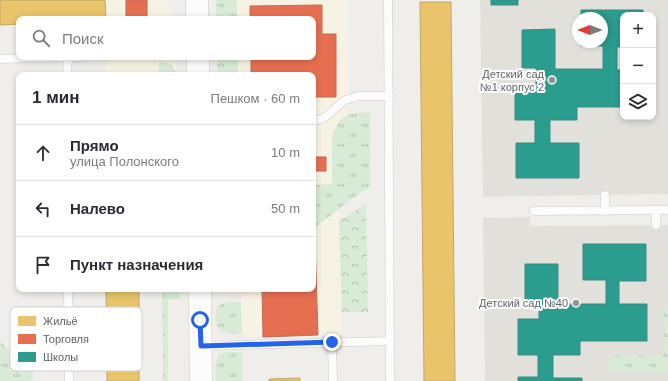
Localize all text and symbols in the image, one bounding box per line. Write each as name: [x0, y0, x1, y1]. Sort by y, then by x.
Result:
north arrow: [572, 12, 608, 48]
map controls: [620, 12, 656, 120]
button: +: [620, 12, 656, 48]
search box: [16, 16, 316, 60]
icon: search: [30, 27, 52, 49]
text: Поиск: [62, 30, 104, 47]
button: −: [620, 48, 656, 84]
place label: Детский сад №1 корпус 2: [480, 68, 545, 93]
marker: Детский сад №1 корпус 2: [547, 75, 557, 85]
button: layers: [620, 84, 656, 120]
text: 1 мин: [32, 88, 79, 107]
text: Пешком · 60 m: [211, 91, 300, 106]
text: Прямо: [70, 137, 119, 154]
icon: ahead: [32, 142, 54, 164]
text: 10 m: [271, 145, 300, 160]
text: улица Полонского: [70, 154, 179, 169]
icon: left: [32, 198, 54, 220]
text: Налево: [70, 200, 125, 217]
text: 50 m: [271, 201, 300, 216]
icon: arrive: [32, 254, 54, 276]
text: Пункт назначения: [70, 256, 203, 273]
place label: Детский сад №40: [479, 297, 568, 309]
marker: Детский сад №40: [571, 298, 581, 308]
legend: [10, 307, 142, 371]
route start: [191, 311, 209, 329]
text: Жильё: [43, 315, 78, 327]
text: Торговля: [43, 333, 89, 345]
route end: [323, 333, 341, 351]
text: Школы: [43, 351, 78, 363]

